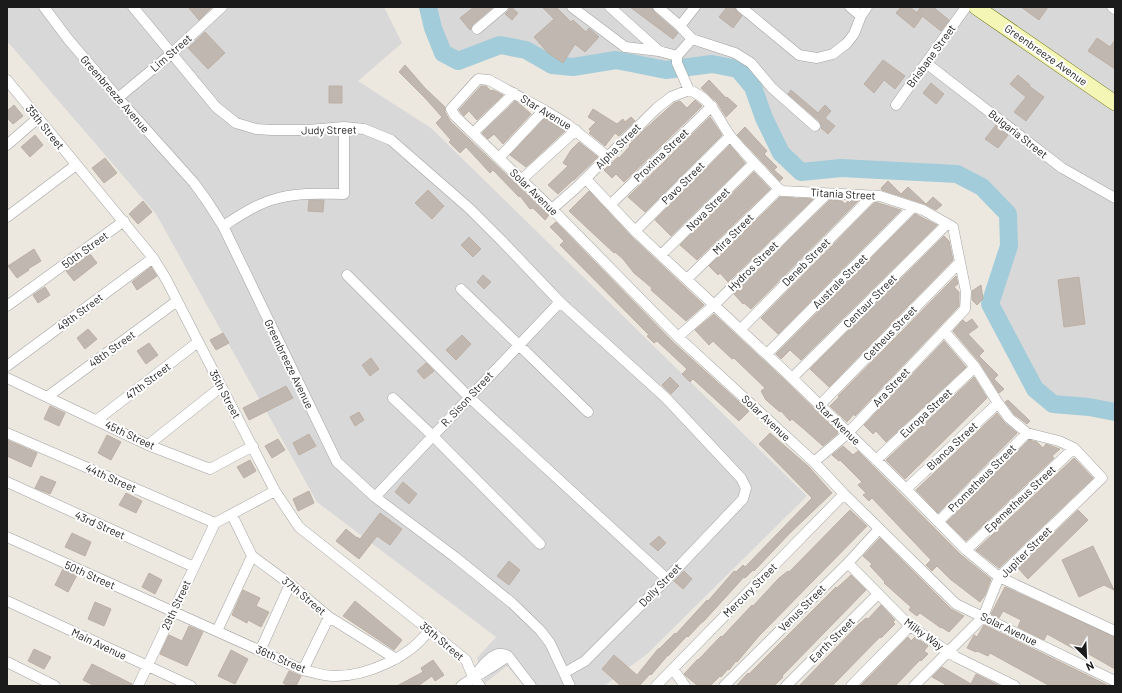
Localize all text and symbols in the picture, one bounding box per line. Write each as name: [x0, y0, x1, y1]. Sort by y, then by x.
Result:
street label: Greenbreeze Avenue: [1002, 21, 1090, 88]
street label: Brisbane Street: [903, 22, 958, 90]
street label: Lim Street: [147, 31, 194, 74]
street label: Greenbreeze Avenue: [78, 52, 152, 135]
street label: Star Avenue: [518, 91, 574, 132]
street label: 35th Street: [24, 102, 67, 152]
street label: Bulgaria Street: [986, 107, 1050, 161]
street label: Alpha Street: [592, 120, 643, 171]
street label: Judy Street: [301, 123, 357, 136]
street label: Proxima Street: [630, 125, 691, 184]
street label: Pavo Street: [658, 158, 707, 207]
street label: Solar Avenue: [508, 166, 561, 218]
street label: Nova Street: [683, 184, 732, 233]
street label: Titania Street: [810, 185, 876, 202]
street label: Mira Street: [709, 210, 756, 257]
street label: 50th Street: [59, 228, 110, 271]
street label: Deneb Street: [779, 235, 832, 288]
street label: Hydros Street: [725, 238, 780, 293]
street label: Australe Street: [810, 251, 870, 311]
street label: Centaur Street: [840, 271, 899, 330]
street label: 49th Street: [54, 290, 105, 333]
street label: Cetheus Street: [860, 302, 919, 363]
street label: Greenbreeze Avenue: [262, 317, 317, 411]
street label: 48th Street: [86, 327, 137, 370]
street label: 47th Street: [123, 359, 173, 402]
street label: Ara Street: [869, 364, 912, 409]
street label: 35th Street: [207, 367, 244, 420]
street label: R. Sison Street: [438, 368, 495, 429]
street label: Europa Street: [897, 385, 954, 440]
street label: Solar Avenue: [739, 392, 793, 444]
street label: Star Avenue: [813, 398, 864, 447]
street label: 45th Street: [103, 417, 157, 452]
street label: Bianca Street: [924, 419, 980, 472]
street label: Prometheus Street: [945, 441, 1018, 514]
street label: 44th Street: [84, 461, 139, 495]
street label: Epemetheus Street: [981, 462, 1058, 535]
street label: 43rd Street: [73, 508, 127, 541]
street label: Jupiter Street: [997, 523, 1054, 580]
street label: 50th Street: [63, 558, 118, 591]
street label: Dolly Street: [636, 560, 683, 609]
street label: Mercury Street: [720, 560, 779, 619]
street label: 37th Street: [280, 574, 329, 618]
street label: 29th Street: [158, 578, 193, 632]
street label: Venus Street: [775, 581, 828, 634]
street label: Solar Avenue: [979, 609, 1040, 648]
street label: Earth Street: [806, 614, 857, 665]
street label: Milky Way: [902, 615, 947, 652]
street label: 35th Street: [418, 618, 467, 663]
street label: Main Avenue: [70, 625, 129, 662]
north arrow: [1066, 637, 1106, 677]
street label: 36th Street: [254, 642, 308, 675]
text: N: [1084, 659, 1096, 674]

